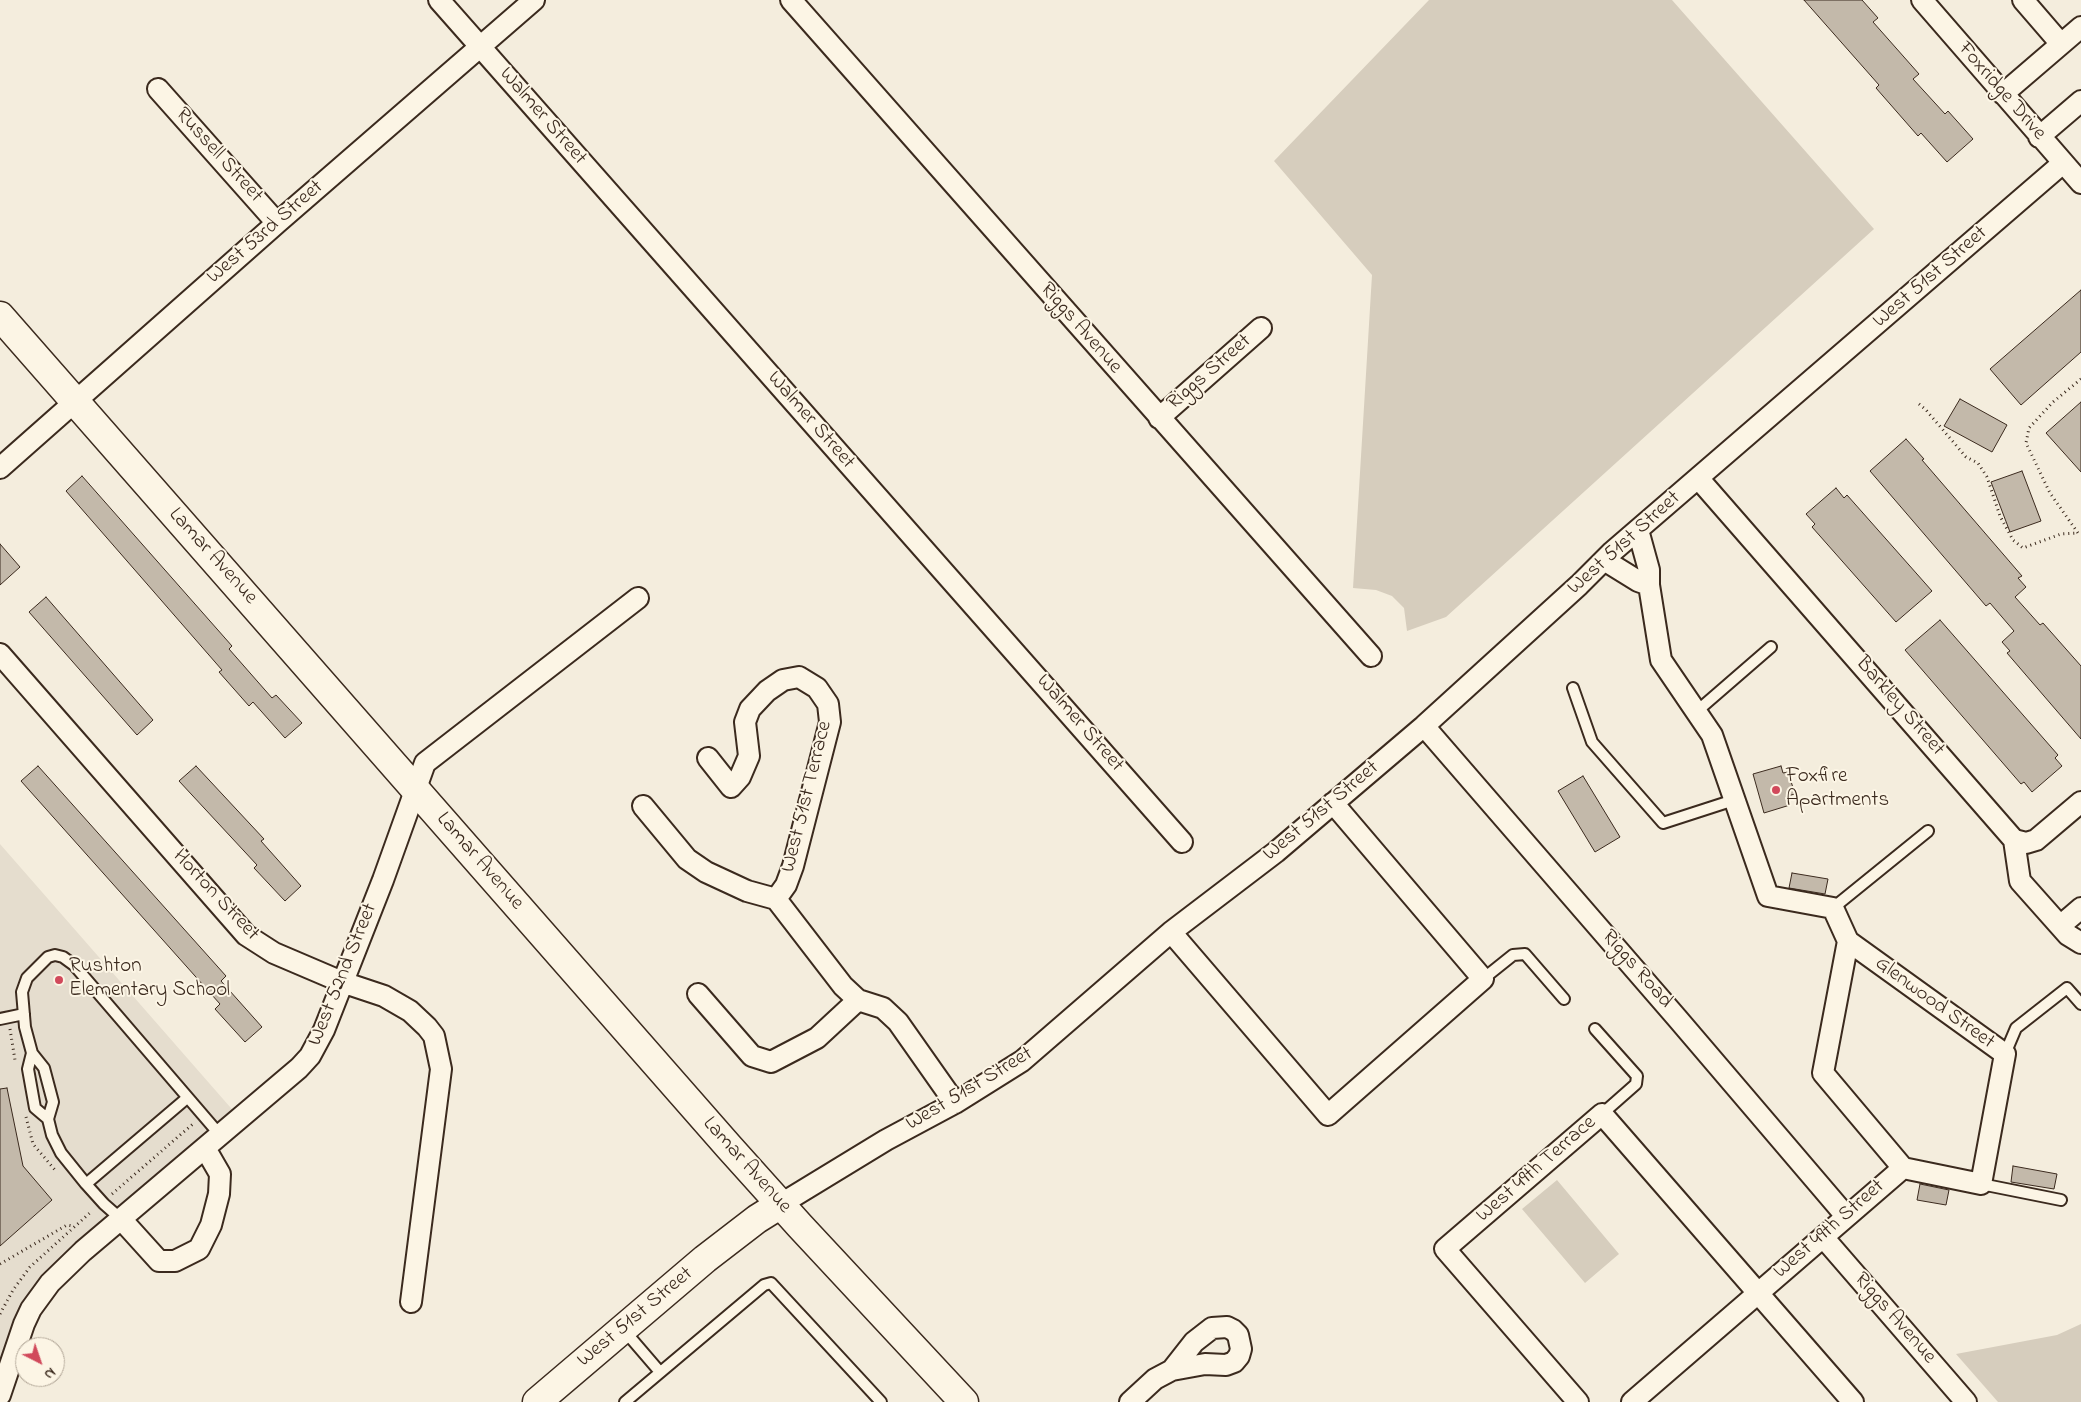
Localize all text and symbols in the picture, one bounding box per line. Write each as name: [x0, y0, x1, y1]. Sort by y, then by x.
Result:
street label: Foxridge Drive: [1951, 38, 2051, 146]
street label: Walmer Street: [493, 63, 591, 171]
street label: Russell Street: [169, 103, 267, 209]
street label: West 53rd Street: [203, 176, 329, 290]
street label: West 51st Street: [1869, 221, 1993, 335]
street label: Riggs Avenue: [1033, 278, 1127, 380]
street label: Riggs Street: [1163, 330, 1257, 416]
street label: Walmer Street: [761, 367, 859, 475]
street label: West 51st Street: [1563, 487, 1687, 601]
street label: Lamar Avenue: [162, 503, 262, 611]
street label: Barkley Street: [1849, 652, 1949, 762]
street label: Walmer Street: [1030, 670, 1128, 778]
street label: West 51st Terrace: [777, 719, 839, 875]
street label: West 51st Street: [1259, 756, 1385, 868]
place label: Foxfire Apartments: [1786, 765, 1889, 815]
marker: Foxfire Apartments: [1770, 784, 1782, 796]
street label: Lamar Avenue: [430, 808, 528, 916]
street label: Horton Street: [166, 845, 264, 947]
street label: West 52nd Street: [304, 900, 384, 1050]
street label: Riggs Road: [1595, 926, 1677, 1014]
street label: Glenwood Street: [1869, 952, 1999, 1056]
place label: Rushton Elementary School: [69, 955, 230, 1005]
marker: Rushton Elementary School: [53, 974, 65, 986]
street label: West 51st Street: [902, 1042, 1038, 1138]
street label: West 49th Terrace: [1472, 1111, 1602, 1229]
street label: Lamar Avenue: [696, 1112, 796, 1220]
street label: West 49th Street: [1769, 1175, 1891, 1285]
street label: West 51st Street: [573, 1262, 699, 1374]
street label: Riggs Avenue: [1847, 1268, 1941, 1370]
north arrow: [15, 1337, 65, 1387]
text: N: [39, 1362, 60, 1384]

